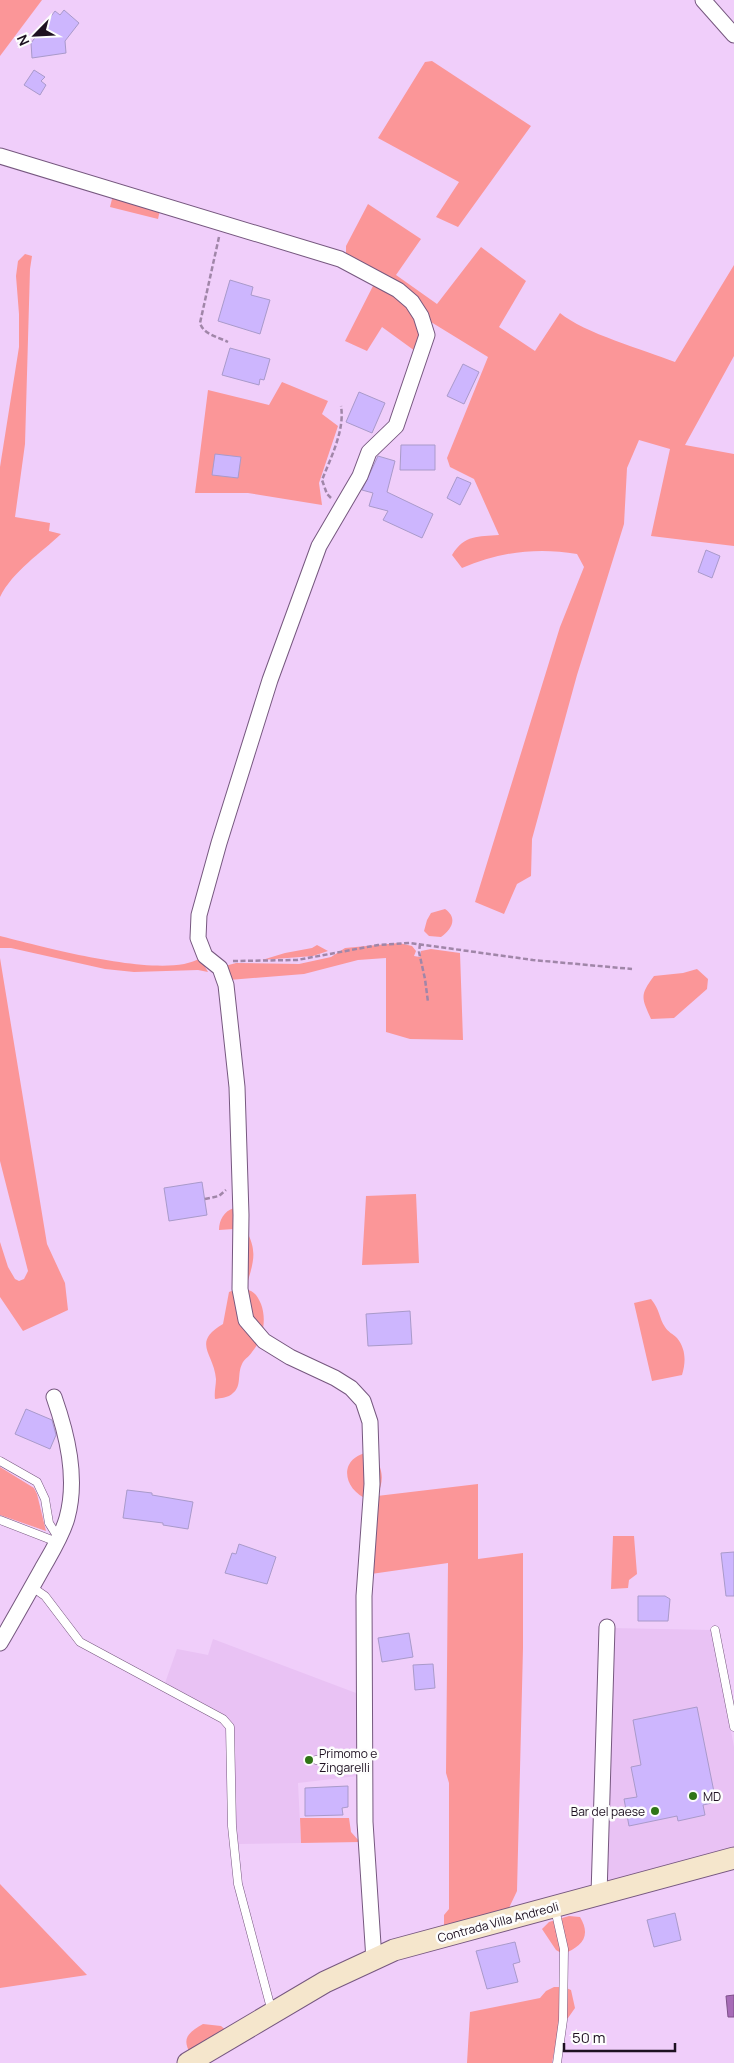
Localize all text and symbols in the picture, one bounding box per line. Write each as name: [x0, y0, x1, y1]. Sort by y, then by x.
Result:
north arrow: [10, 10, 60, 60]
text: N: [12, 32, 33, 49]
place label: Primomo e Zingarelli: [319, 1745, 377, 1776]
marker: Primomo e Zingarelli: [303, 1754, 315, 1766]
place label: MD: [703, 1788, 721, 1805]
marker: MD: [687, 1790, 699, 1802]
place label: Bar del paese: [571, 1803, 645, 1820]
marker: Bar del paese: [649, 1805, 661, 1817]
street label: Contrada Villa Andreoli: [436, 1898, 560, 1946]
scale bar: [564, 2020, 675, 2052]
text: 50 m: [572, 2027, 606, 2048]

